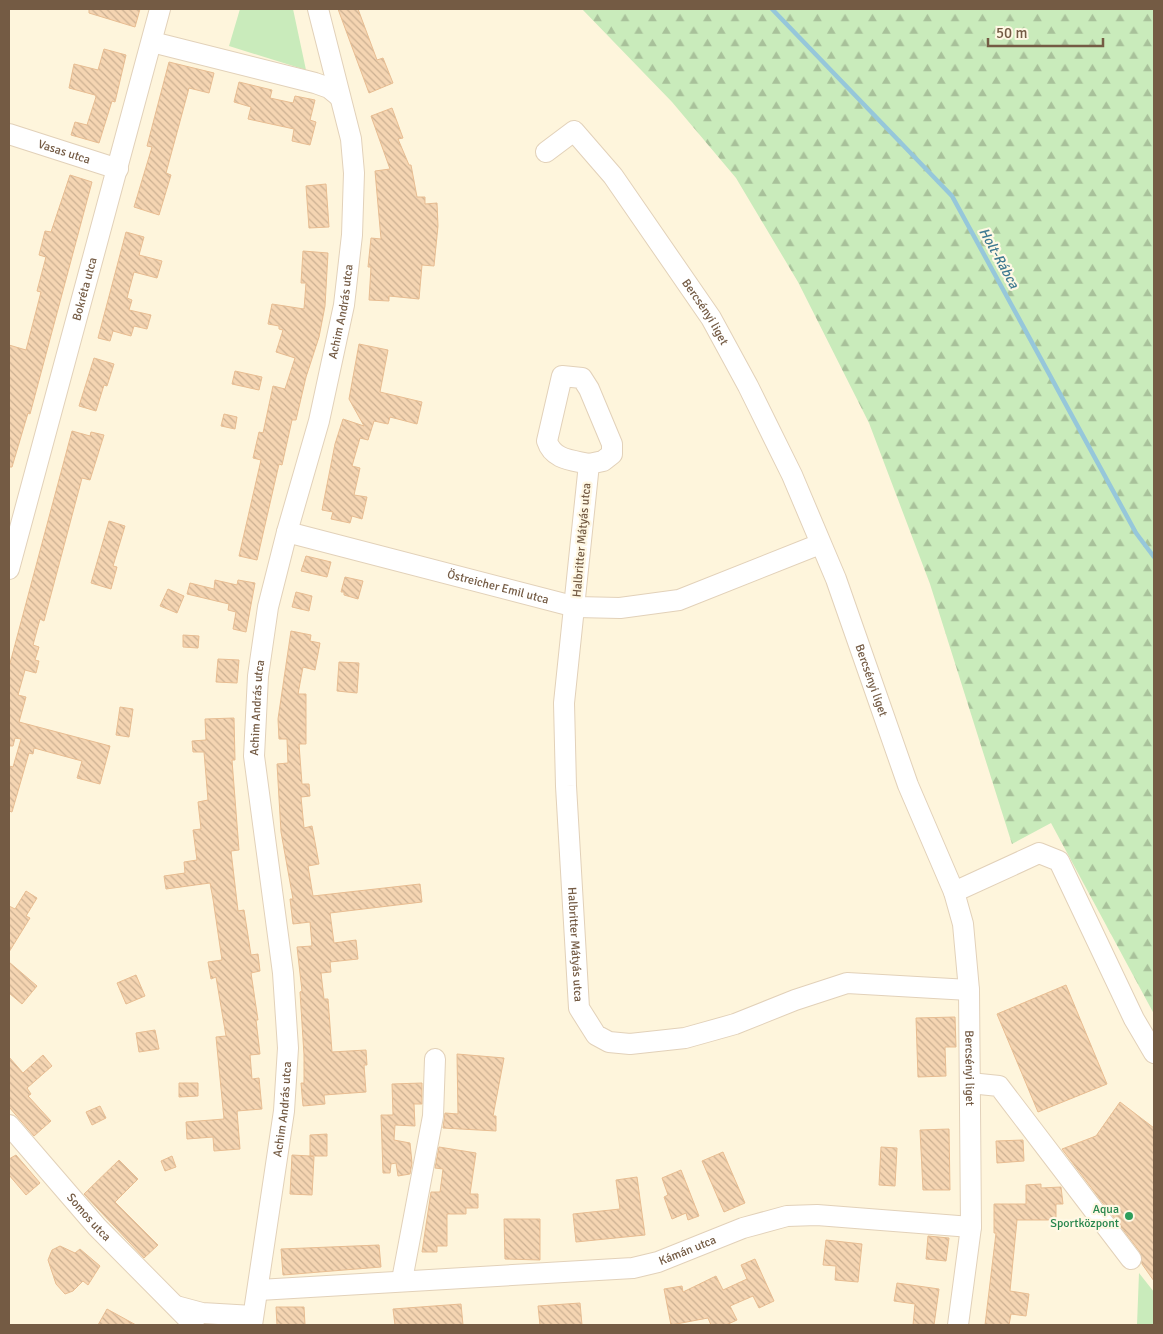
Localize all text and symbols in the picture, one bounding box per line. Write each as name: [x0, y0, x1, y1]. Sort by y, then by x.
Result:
scale bar: [988, 15, 1103, 47]
text: 50 m: [996, 24, 1027, 42]
street label: Vasas utca: [36, 136, 92, 167]
water label: Holt-Rábca: [975, 225, 1023, 292]
street label: Bokréta utca: [69, 256, 100, 322]
street label: Achim András utca: [325, 263, 356, 360]
street label: Bercsényi liget: [679, 276, 732, 348]
street label: Halbritter Mátyás utca: [570, 482, 594, 598]
street label: Östreicher Emil utca: [446, 566, 550, 607]
street label: Bercsényi liget: [852, 642, 891, 719]
street label: Achim András utca: [247, 659, 268, 756]
street label: Halbritter Mátyás utca: [564, 887, 586, 1002]
street label: Bercsényi liget: [962, 1030, 977, 1106]
street label: Achim András utca: [270, 1061, 295, 1158]
street label: Somos utca: [64, 1190, 114, 1244]
place label: Aqua Sportközpont: [1050, 1202, 1119, 1231]
marker: Aqua Sportközpont: [1123, 1210, 1135, 1222]
street label: Kámán utca: [656, 1232, 718, 1268]

